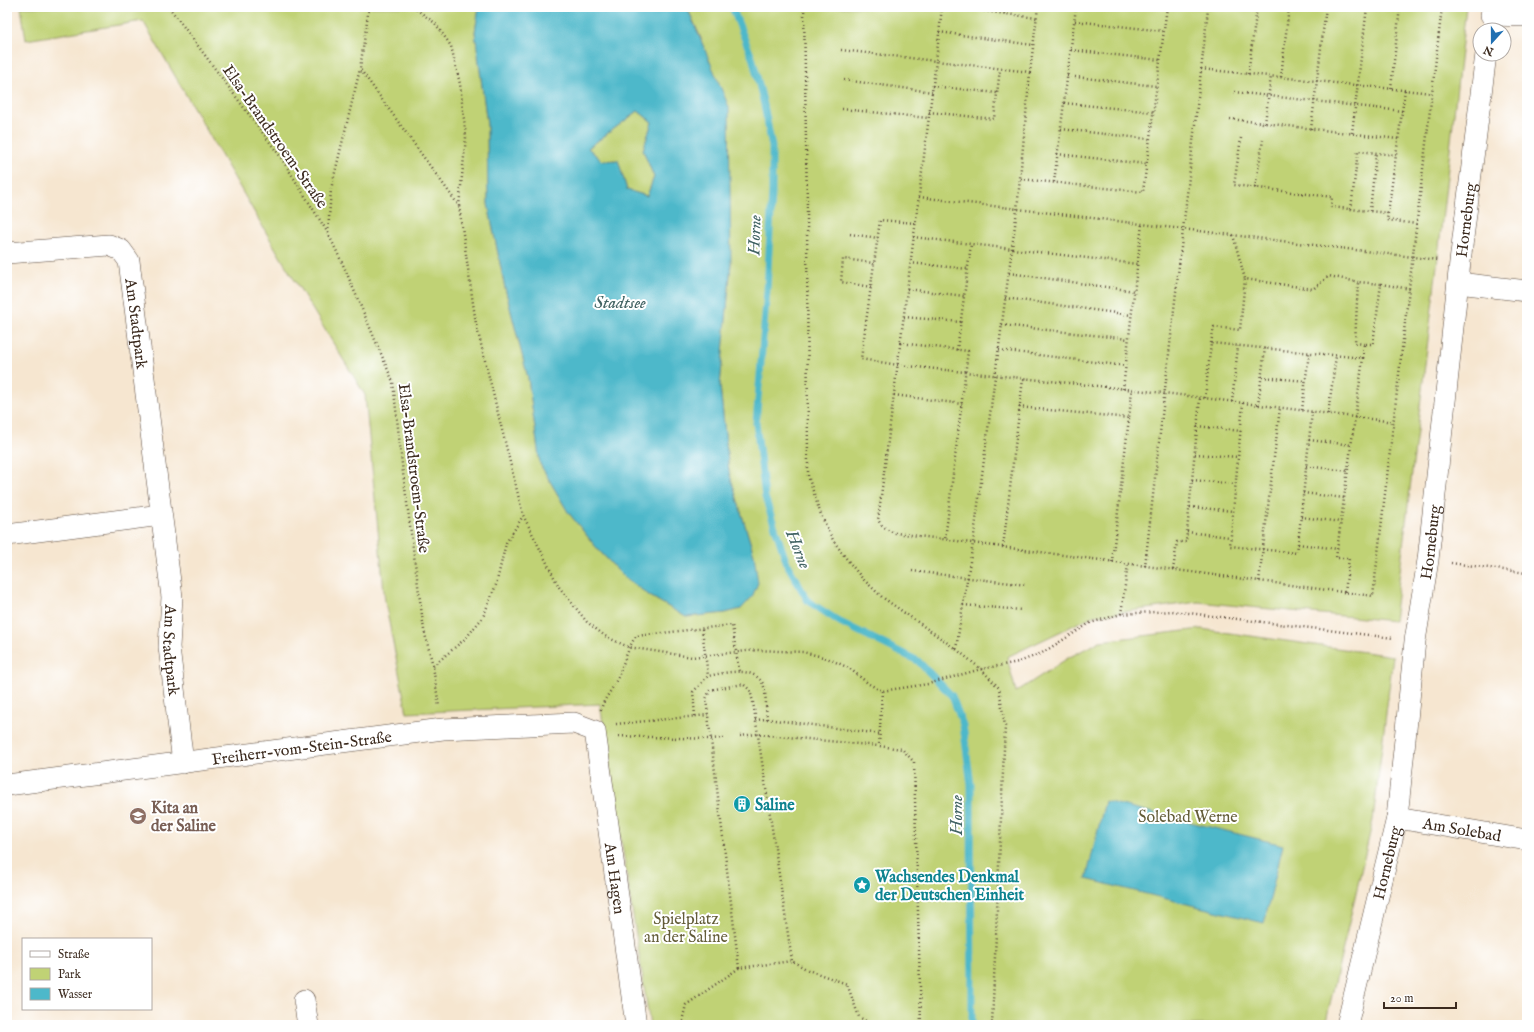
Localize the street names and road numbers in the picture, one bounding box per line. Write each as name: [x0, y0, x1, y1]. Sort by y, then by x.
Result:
street label: Elsa-Brandstroem-Straße: [217, 61, 332, 213]
street label: Horneburg: [1453, 181, 1482, 259]
street label: Am Stadtpark: [119, 276, 151, 371]
street label: Elsa-Brandstroem-Straße: [393, 382, 433, 554]
street label: Horneburg: [1417, 503, 1446, 581]
street label: Am Stadtpark: [157, 603, 183, 697]
street label: Freiherr-vom-Stein-Straße: [211, 728, 393, 771]
street label: Am Solebad: [1420, 814, 1503, 848]
street label: Horneburg: [1370, 824, 1407, 902]
street label: Am Hagen: [599, 841, 629, 916]

